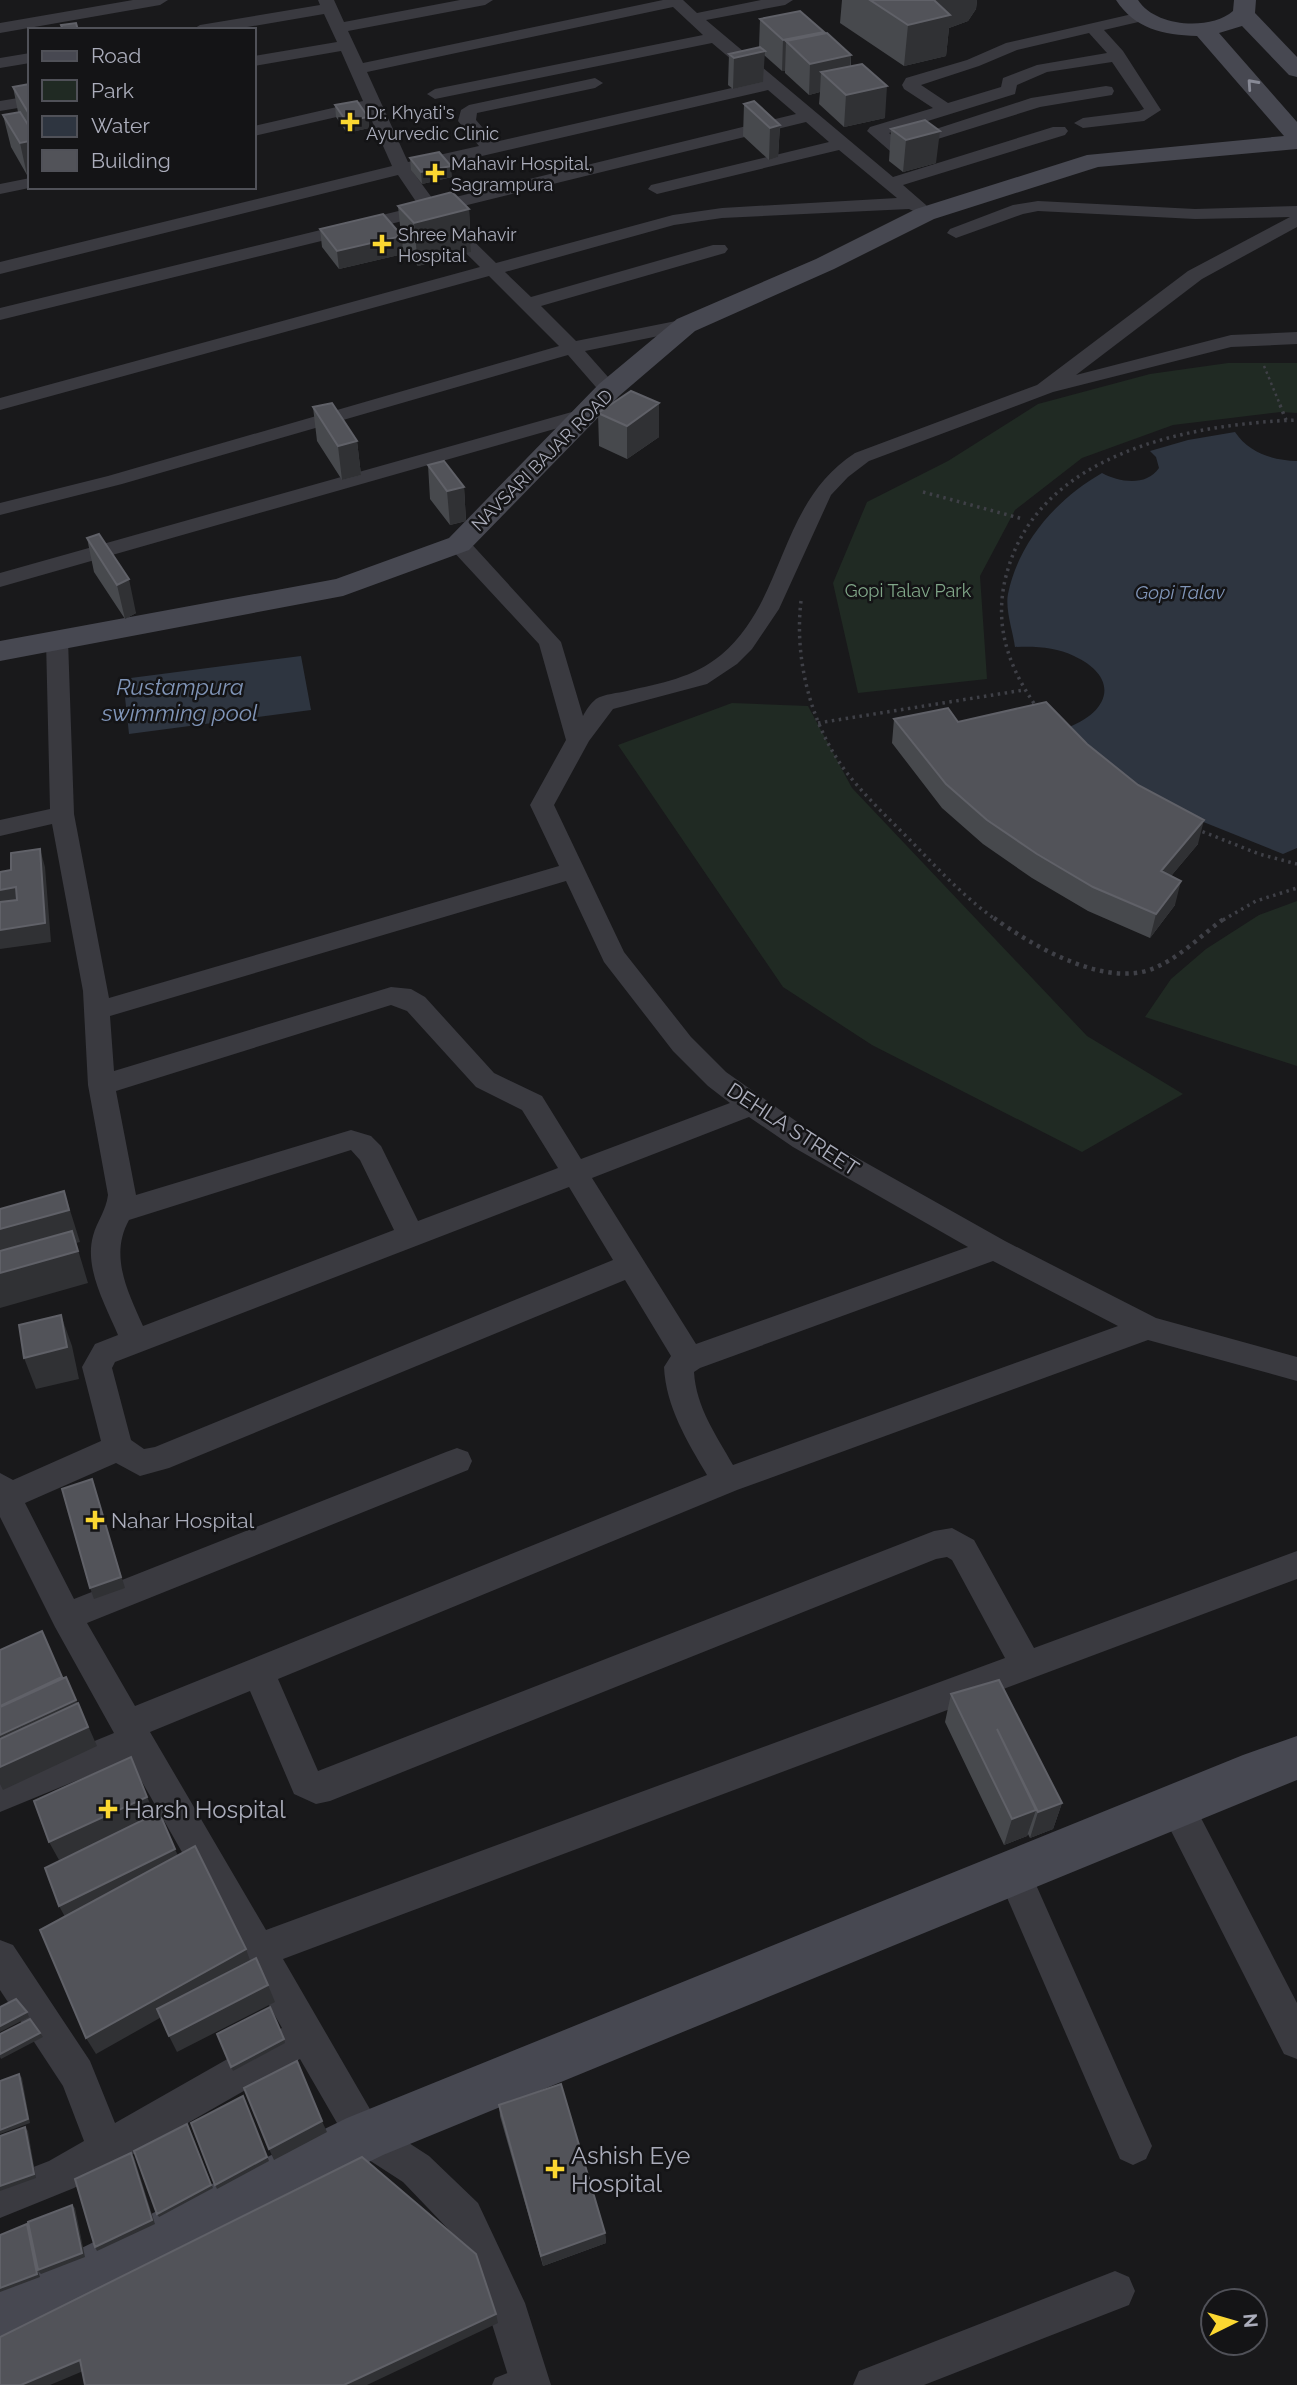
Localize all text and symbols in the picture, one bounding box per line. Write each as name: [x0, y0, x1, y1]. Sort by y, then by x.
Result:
legend: [28, 28, 256, 189]
text: Road: [91, 43, 141, 68]
text: Park: [91, 78, 134, 103]
one-way arrow: [1248, 79, 1260, 92]
place label: Dr. Khyati's Ayurvedic Clinic: [366, 102, 499, 144]
marker: Dr. Khyati's Ayurvedic Clinic: [340, 112, 360, 132]
text: Water: [91, 113, 150, 138]
text: Building: [91, 148, 171, 173]
place label: Mahavir Hospital, Sagrampura: [451, 153, 593, 195]
marker: Mahavir Hospital, Sagrampura: [425, 163, 445, 183]
place label: Shree Mahavir Hospital: [398, 224, 517, 266]
marker: Shree Mahavir Hospital: [372, 234, 392, 254]
street label: NAVSARI BAJAR ROAD: [467, 385, 617, 535]
park label: Gopi Talav Park: [845, 580, 972, 601]
water label: Gopi Talav: [1135, 581, 1225, 603]
water label: Rustampura swimming pool: [101, 673, 258, 726]
street label: DEHLA STREET: [722, 1077, 864, 1181]
place label: Nahar Hospital: [111, 1508, 254, 1533]
marker: Nahar Hospital: [85, 1510, 105, 1530]
place label: Harsh Hospital: [124, 1795, 286, 1824]
marker: Harsh Hospital: [98, 1799, 118, 1819]
place label: Ashish Eye Hospital: [571, 2141, 690, 2198]
marker: Ashish Eye Hospital: [545, 2159, 565, 2179]
north arrow: [1199, 2287, 1269, 2357]
text: N: [1239, 2312, 1263, 2329]

